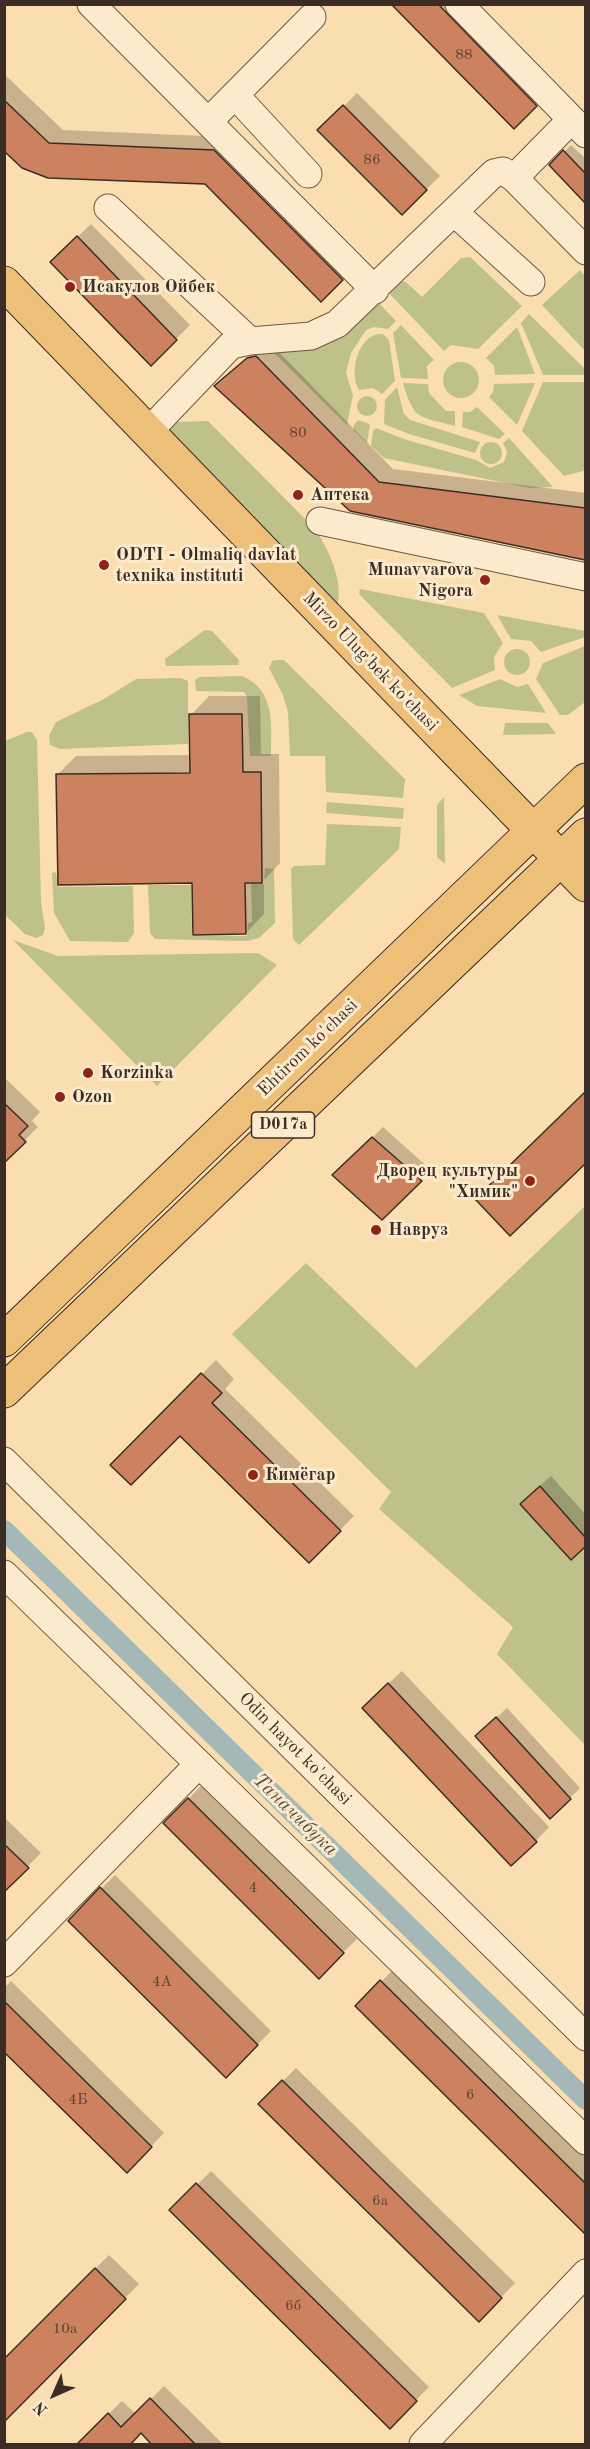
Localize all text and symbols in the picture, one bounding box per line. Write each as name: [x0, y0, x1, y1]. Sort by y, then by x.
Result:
house number: 88: [455, 46, 473, 64]
house number: 86: [363, 151, 381, 169]
place label: Исакулов Ойбек: [82, 276, 215, 298]
marker: Исакулов Ойбек: [63, 280, 77, 294]
house number: 80: [289, 424, 307, 442]
place label: Аптека: [310, 484, 370, 506]
marker: Аптека: [291, 488, 305, 502]
place label: ODTI - Olmaliq davlat texnika instituti: [116, 544, 297, 586]
marker: ODTI - Olmaliq davlat texnika instituti: [97, 558, 111, 572]
place label: Munavvarova Nigora: [368, 559, 473, 602]
marker: Munavvarova Nigora: [478, 573, 492, 587]
street label: Mirzo Ulug'bek ko'chasi: [298, 588, 442, 736]
street label: Ehtirom ko'chasi: [253, 995, 363, 1101]
place label: Korzinka: [100, 1062, 174, 1084]
marker: Korzinka: [81, 1066, 95, 1080]
place label: Ozon: [72, 1086, 112, 1108]
marker: Ozon: [53, 1090, 67, 1104]
road number: D017a: [252, 1112, 314, 1138]
place label: Дворец культуры "Химик": [376, 1160, 518, 1202]
marker: Дворец культуры "Химик": [523, 1174, 537, 1188]
place label: Навруз: [388, 1219, 448, 1241]
marker: Навруз: [369, 1223, 383, 1237]
place label: Кимёгар: [265, 1464, 335, 1486]
marker: Кимёгар: [246, 1468, 260, 1482]
street label: Odin hayot ko'chasi: [234, 1688, 356, 1810]
water label: Таначибука: [247, 1769, 343, 1861]
house number: 4: [249, 1879, 257, 1897]
house number: 4А: [152, 1973, 172, 1991]
house number: 6: [466, 2086, 474, 2104]
house number: 4Б: [68, 2091, 88, 2109]
house number: 6а: [372, 2192, 388, 2210]
house number: 6б: [285, 2297, 301, 2315]
house number: 10a: [53, 2320, 77, 2338]
north arrow: [24, 2365, 84, 2425]
text: N: [31, 2398, 51, 2418]

